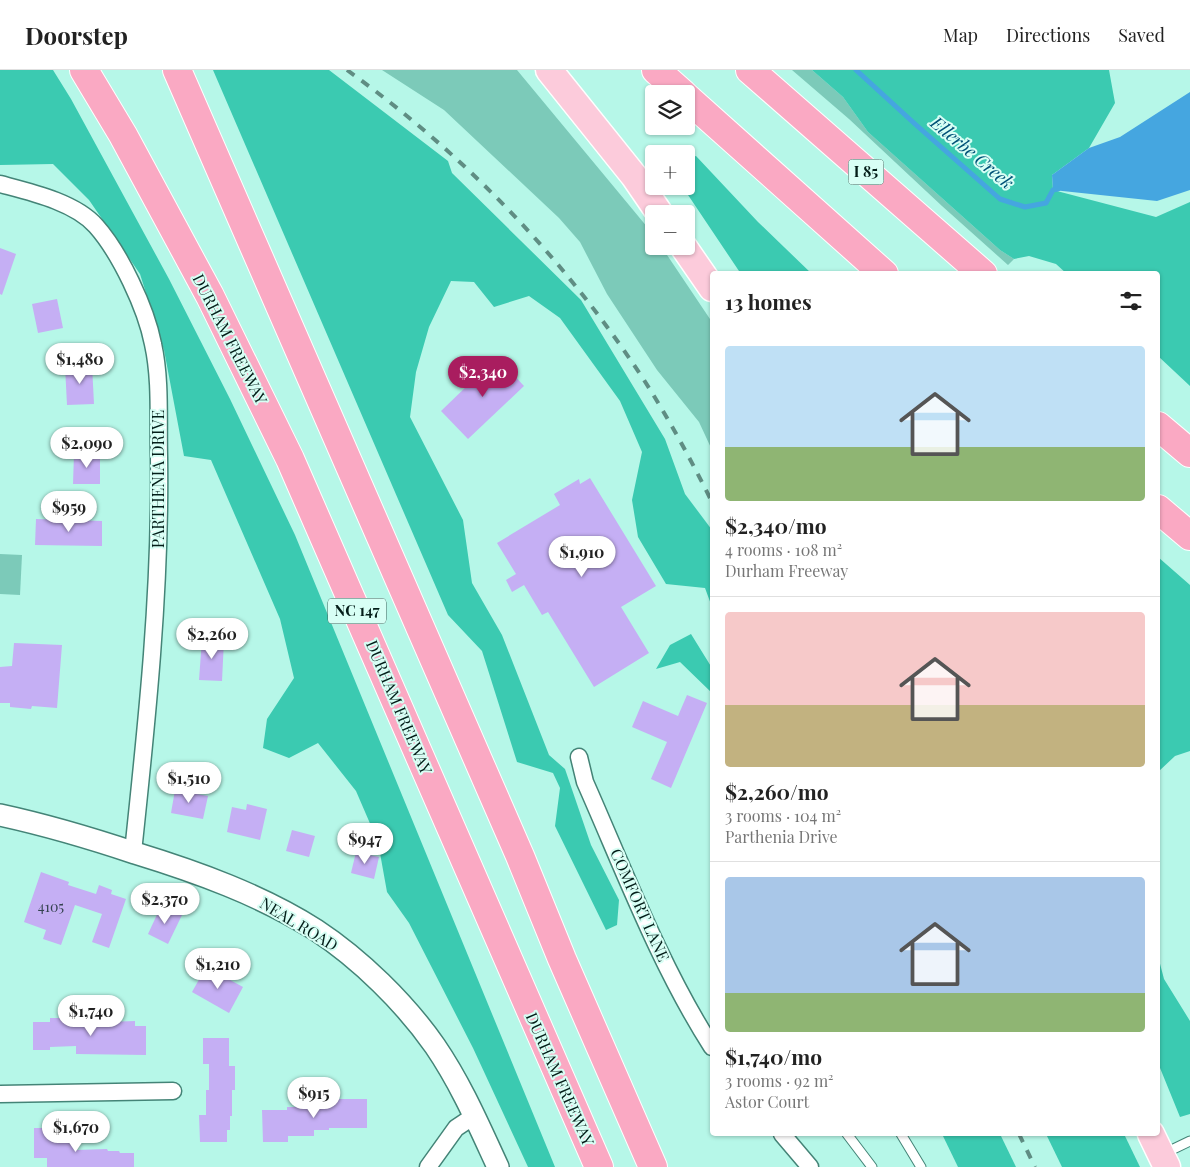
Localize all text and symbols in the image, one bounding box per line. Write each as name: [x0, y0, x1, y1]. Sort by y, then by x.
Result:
text: Doorstep: [25, 19, 128, 51]
text: Map: [943, 23, 978, 47]
text: Directions: [1006, 23, 1090, 47]
text: Saved: [1118, 23, 1165, 47]
map controls: [645, 85, 695, 255]
button: layers: [645, 85, 695, 135]
water label: Ellerbe Creek: [925, 110, 1019, 194]
button: +: [645, 145, 695, 195]
road number: I 85: [848, 160, 884, 184]
button: −: [645, 205, 695, 255]
street label: DURHAM FREEWAY: [188, 270, 273, 408]
text: 13 homes: [725, 287, 812, 315]
icon: filters: [1117, 287, 1145, 315]
pin: $1,480: [39, 342, 121, 385]
text: $1,480: [56, 348, 104, 369]
pin: $2,340: [442, 356, 524, 398]
text: $2,340: [459, 361, 507, 382]
icon: home: [890, 379, 980, 469]
street label: PARTHENIA DRIVE: [147, 410, 168, 548]
pin: $2,090: [46, 426, 128, 469]
text: $2,090: [61, 432, 113, 453]
pin: $959: [39, 490, 99, 533]
text: $959: [52, 496, 86, 517]
text: $2,340/mo: [725, 511, 827, 539]
pin: $1,910: [541, 536, 623, 578]
text: 4 rooms · 108 m²: [725, 539, 842, 560]
text: $1,910: [560, 541, 604, 562]
text: Durham Freeway: [725, 560, 848, 581]
road number: NC 147: [328, 598, 386, 624]
pin: $2,260: [171, 618, 253, 660]
text: $2,260: [187, 623, 237, 644]
street label: DURHAM FREEWAY: [362, 637, 437, 778]
icon: home: [890, 644, 980, 734]
pin: $1,510: [148, 762, 230, 804]
text: $1,510: [167, 767, 211, 788]
text: $2,260/mo: [725, 777, 829, 805]
text: 3 rooms · 104 m²: [725, 805, 841, 826]
pin: $947: [335, 822, 395, 865]
text: Parthenia Drive: [725, 826, 838, 847]
text: $947: [348, 828, 382, 849]
street label: COMFORT LANE: [606, 845, 675, 965]
pin: $2,370: [124, 882, 206, 925]
text: $2,370: [142, 888, 188, 909]
street label: NEAL ROAD: [256, 892, 342, 955]
house number: 4105: [38, 897, 64, 916]
icon: home: [890, 909, 980, 999]
pin: $1,210: [177, 948, 259, 990]
text: $1,210: [196, 953, 240, 974]
pin: $1,740: [50, 994, 132, 1037]
text: $1,740: [69, 1000, 113, 1021]
street label: DURHAM FREEWAY: [522, 1009, 600, 1149]
text: $1,740/mo: [725, 1042, 822, 1070]
text: 3 rooms · 92 m²: [725, 1070, 834, 1091]
pin: $915: [284, 1076, 344, 1119]
text: $915: [298, 1082, 330, 1103]
text: Astor Court: [725, 1091, 809, 1112]
pin: $1,670: [35, 1110, 117, 1153]
text: $1,670: [53, 1116, 99, 1137]

